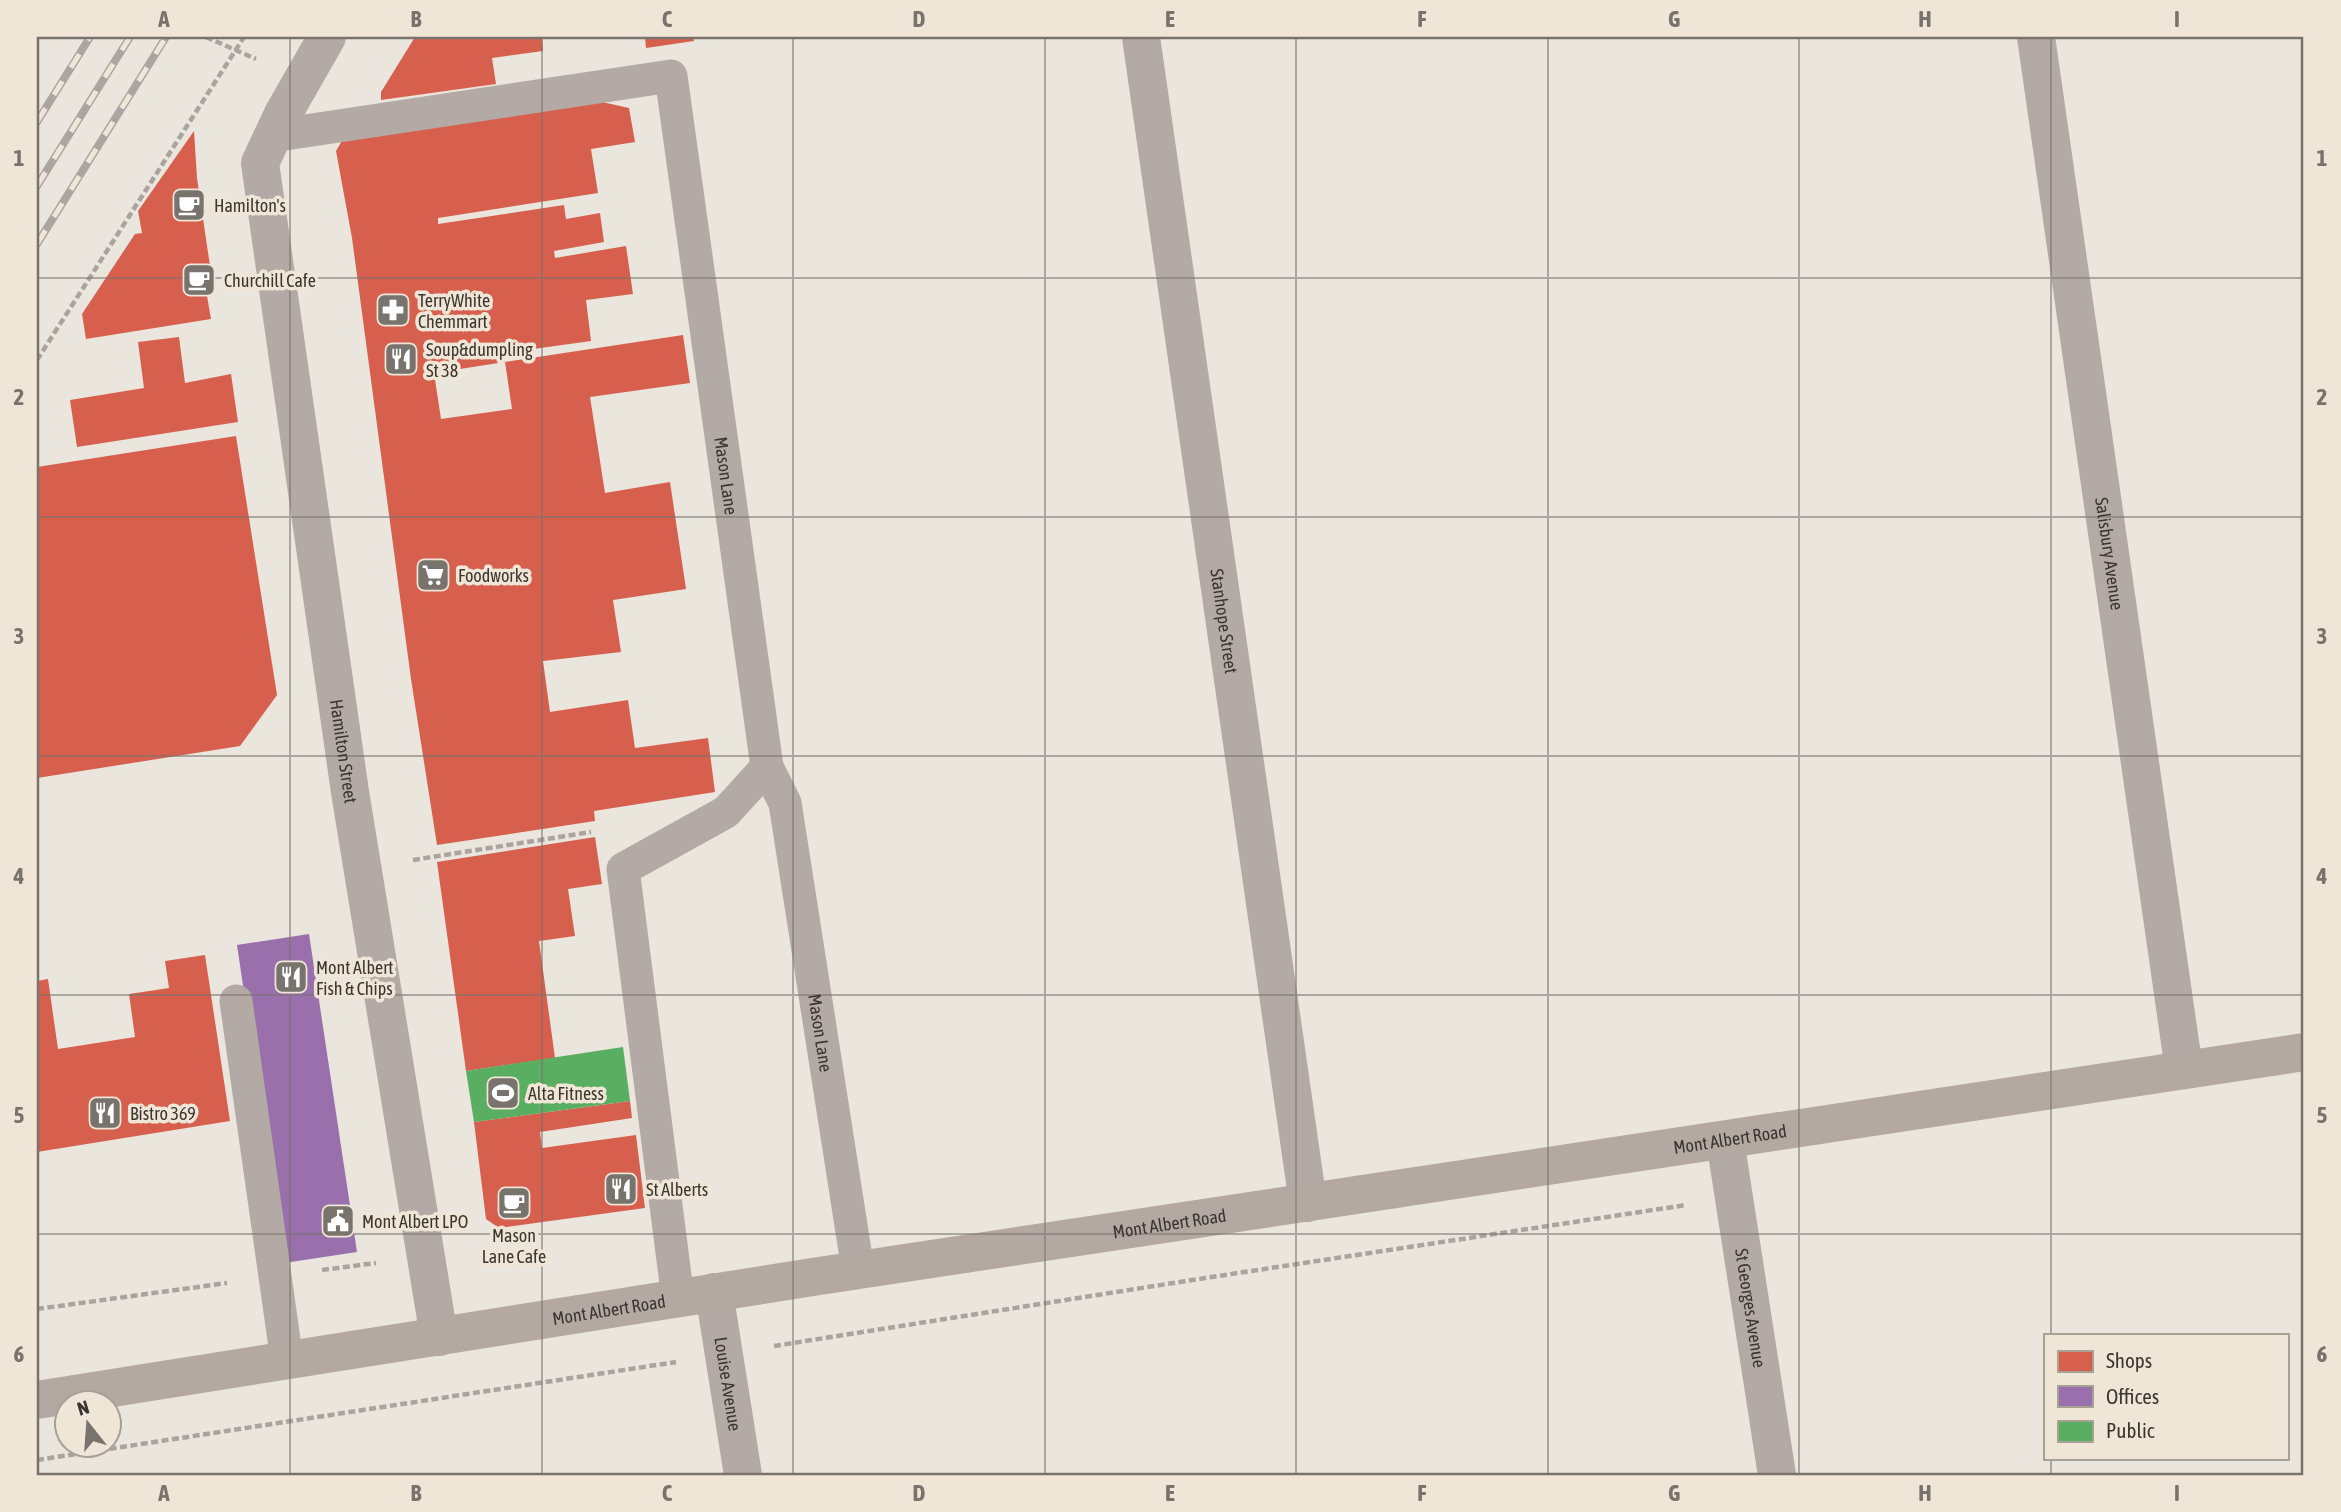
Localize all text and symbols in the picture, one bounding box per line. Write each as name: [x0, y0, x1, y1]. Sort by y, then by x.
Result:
text: A: [157, 6, 170, 32]
text: B: [411, 6, 422, 32]
text: C: [662, 6, 673, 32]
text: D: [913, 6, 926, 32]
text: E: [1165, 6, 1175, 32]
text: F: [1417, 6, 1427, 32]
text: G: [1668, 6, 1680, 32]
text: H: [1918, 6, 1932, 32]
text: I: [2174, 6, 2180, 32]
text: 1: [14, 145, 25, 171]
text: 1: [2317, 145, 2328, 171]
cafe icon: Hamilton's: [170, 186, 208, 224]
place label: Hamilton's: [214, 195, 286, 216]
cafe icon: Churchill Cafe: [180, 261, 218, 299]
place label: Churchill Cafe: [224, 270, 316, 291]
place label: TerryWhite Chemmart: [418, 290, 490, 332]
pharmacy icon: TerryWhite Chemmart: [374, 291, 412, 329]
place label: Soup&dumpling St 38: [426, 339, 533, 381]
restaurant icon: Soup&dumpling St 38: [382, 340, 420, 378]
text: 2: [14, 384, 24, 410]
text: 2: [2317, 384, 2327, 410]
street label: Mason Lane: [711, 435, 742, 516]
street label: Salisbury Avenue: [2092, 496, 2128, 611]
supermarket icon: Foodworks: [414, 556, 452, 594]
place label: Foodworks: [458, 565, 529, 586]
street label: Stanhope Street: [1207, 567, 1243, 675]
text: 3: [14, 623, 24, 649]
text: 3: [2317, 623, 2327, 649]
street label: Hamilton Street: [326, 698, 362, 805]
text: 4: [13, 863, 25, 889]
text: 4: [2316, 863, 2328, 889]
place label: Mont Albert Fish & Chips: [316, 957, 394, 999]
restaurant icon: Mont Albert Fish & Chips: [272, 958, 310, 996]
street label: Mason Lane: [804, 992, 837, 1073]
sports icon: Alta Fitness: [484, 1074, 522, 1112]
place label: Alta Fitness: [528, 1083, 604, 1104]
restaurant icon: Bistro 369: [86, 1094, 124, 1132]
text: 5: [14, 1102, 25, 1128]
text: 5: [2317, 1102, 2328, 1128]
place label: Bistro 369: [130, 1103, 196, 1124]
street label: Mont Albert Road: [1672, 1120, 1788, 1158]
restaurant icon: St Alberts: [602, 1170, 640, 1208]
place label: St Alberts: [646, 1179, 708, 1200]
cafe icon: Mason Lane Cafe: [495, 1184, 533, 1222]
public building icon: Mont Albert LPO: [319, 1202, 357, 1240]
street label: Mont Albert Road: [1111, 1204, 1227, 1242]
place label: Mont Albert LPO: [362, 1211, 468, 1232]
place label: Mason Lane Cafe: [482, 1225, 546, 1267]
street label: St Georges Avenue: [1731, 1247, 1771, 1369]
street label: Mont Albert Road: [551, 1290, 667, 1329]
legend: [2044, 1334, 2288, 1460]
street label: Louise Avenue: [711, 1335, 746, 1433]
text: 6: [14, 1341, 25, 1367]
text: 6: [2317, 1341, 2328, 1367]
text: Shops: [2106, 1348, 2152, 1372]
text: Offices: [2106, 1384, 2159, 1408]
north arrow: [52, 1390, 122, 1460]
text: N: [74, 1396, 92, 1420]
text: Public: [2106, 1418, 2155, 1442]
text: A: [157, 1480, 170, 1506]
text: B: [411, 1480, 422, 1506]
text: C: [662, 1480, 673, 1506]
text: D: [913, 1480, 926, 1506]
text: E: [1165, 1480, 1175, 1506]
text: F: [1417, 1480, 1427, 1506]
text: G: [1668, 1480, 1680, 1506]
text: H: [1918, 1480, 1932, 1506]
text: I: [2174, 1480, 2180, 1506]

